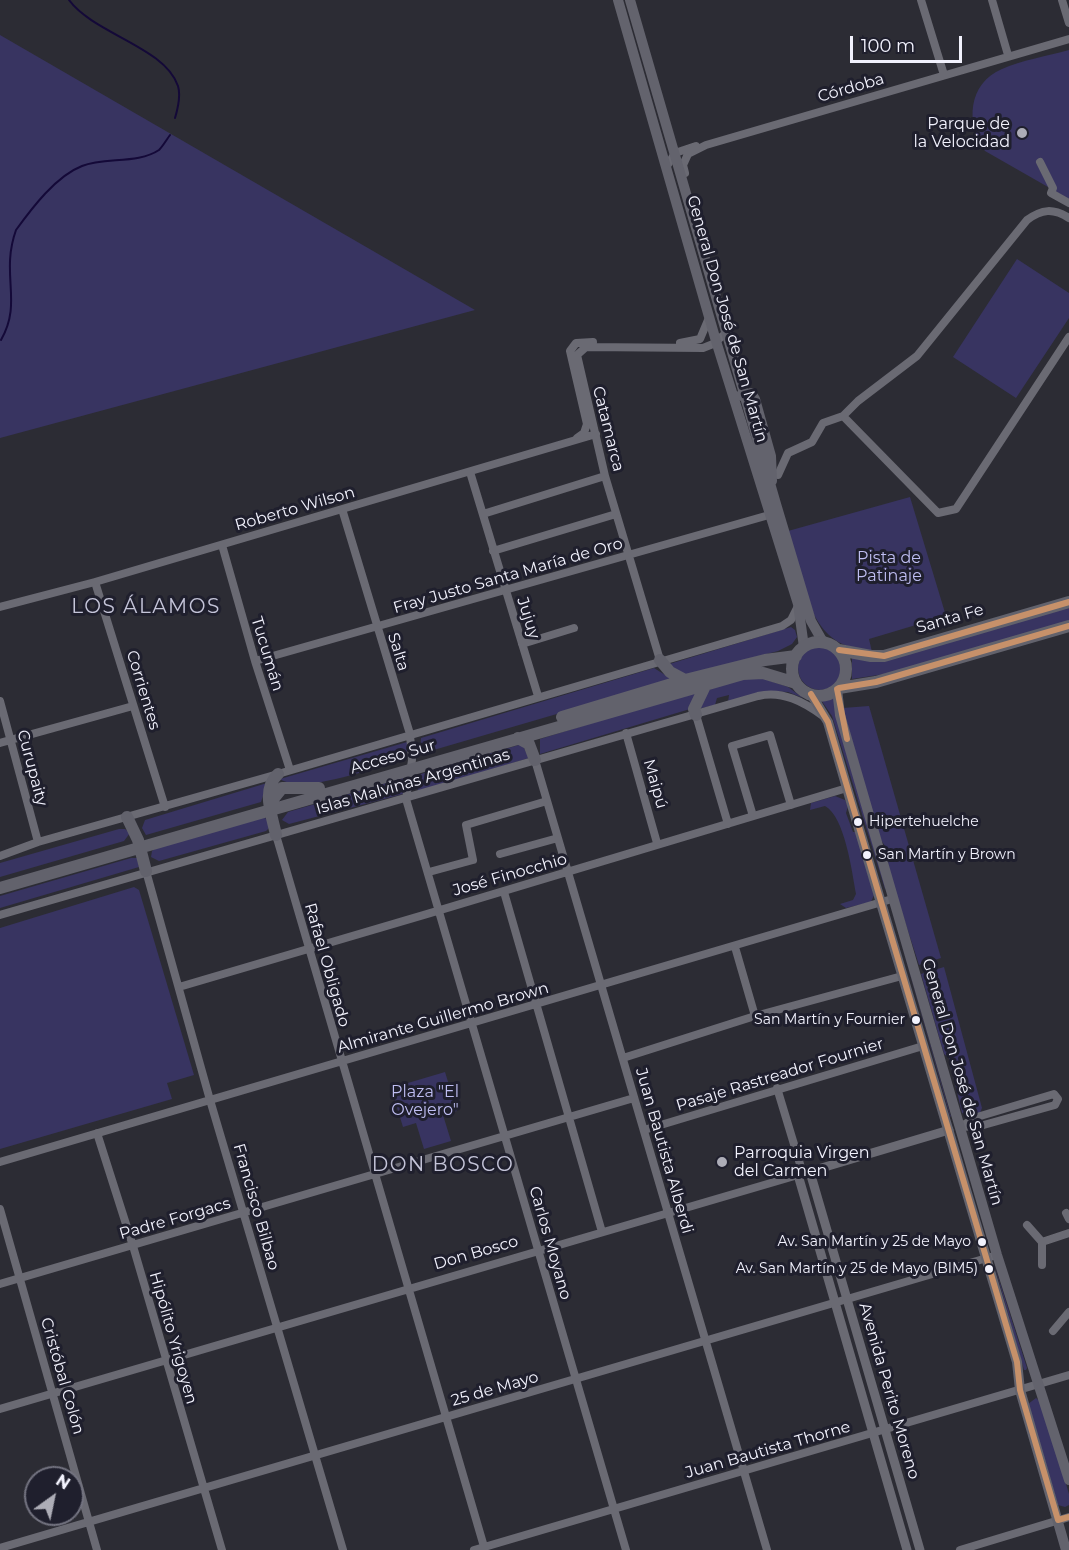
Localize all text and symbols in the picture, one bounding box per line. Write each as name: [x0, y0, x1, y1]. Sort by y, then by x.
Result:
scale bar: [853, 24, 966, 62]
text: 100 m: [861, 35, 915, 57]
street label: Córdoba: [816, 69, 886, 107]
place label: Parque de la Velocidad: [913, 114, 1010, 152]
marker: Parque de la Velocidad: [1015, 126, 1029, 140]
street label: General Don José de San Martín: [682, 193, 772, 445]
street label: Catamarca: [588, 384, 628, 474]
street label: Roberto Wilson: [233, 483, 357, 535]
street label: Fray Justo Santa María de Oro: [391, 534, 625, 618]
park label: Pista de Patinaje: [856, 548, 922, 586]
district label: LOS ÁLAMOS: [71, 595, 221, 619]
street label: Jujuy: [512, 595, 544, 641]
street label: Santa Fe: [914, 600, 986, 638]
street label: Tucumán: [247, 615, 287, 693]
street label: Salta: [383, 631, 413, 673]
street label: Corrientes: [122, 648, 164, 732]
street label: Curupaity: [13, 728, 51, 808]
street label: Acceso Sur: [348, 736, 438, 778]
street label: Islas Malvinas Argentinas: [314, 745, 512, 819]
street label: Maipú: [639, 757, 671, 811]
place label: Hipertehuelche: [869, 814, 979, 830]
marker: Hipertehuelche: [852, 816, 864, 828]
place label: San Martín y Brown: [878, 847, 1016, 863]
marker: San Martín y Brown: [861, 849, 873, 861]
street label: José Finocchio: [451, 850, 569, 900]
street label: Rafael Obligado: [300, 901, 354, 1029]
street label: General Don José de San Martín: [917, 956, 1007, 1208]
street label: Almirante Guillermo Brown: [335, 979, 551, 1057]
place label: San Martín y Fournier: [754, 1012, 905, 1028]
marker: San Martín y Fournier: [910, 1014, 922, 1026]
street label: Pasaje Rastreador Fournier: [674, 1034, 886, 1116]
street label: Juan Bautista Alberdi: [631, 1066, 697, 1236]
park label: Plaza "El Ovejero": [391, 1082, 459, 1120]
street label: Francisco Bilbao: [229, 1141, 283, 1273]
place label: Parroquia Virgen del Carmen: [734, 1143, 870, 1181]
district label: DON BOSCO: [372, 1153, 514, 1177]
marker: Parroquia Virgen del Carmen: [715, 1155, 729, 1169]
street label: Carlos Moyano: [525, 1184, 575, 1302]
street label: Padre Forgacs: [117, 1194, 233, 1244]
street label: Don Bosco: [432, 1232, 520, 1274]
place label: Av. San Martín y 25 de Mayo: [778, 1234, 971, 1250]
marker: Av. San Martín y 25 de Mayo: [976, 1236, 988, 1248]
place label: Av. San Martín y 25 de Mayo (BIM5): [736, 1261, 978, 1277]
marker: Av. San Martín y 25 de Mayo (BIM5): [983, 1263, 995, 1275]
street label: Hipólito Yrigoyen: [145, 1270, 201, 1406]
street label: Avenida Perito Moreno: [855, 1301, 923, 1481]
street label: Cristóbal Colón: [36, 1315, 88, 1437]
street label: 25 de Mayo: [449, 1367, 541, 1411]
street label: Juan Bautista Thorne: [683, 1417, 853, 1483]
north arrow: [24, 1466, 84, 1526]
text: N: [52, 1471, 74, 1494]

